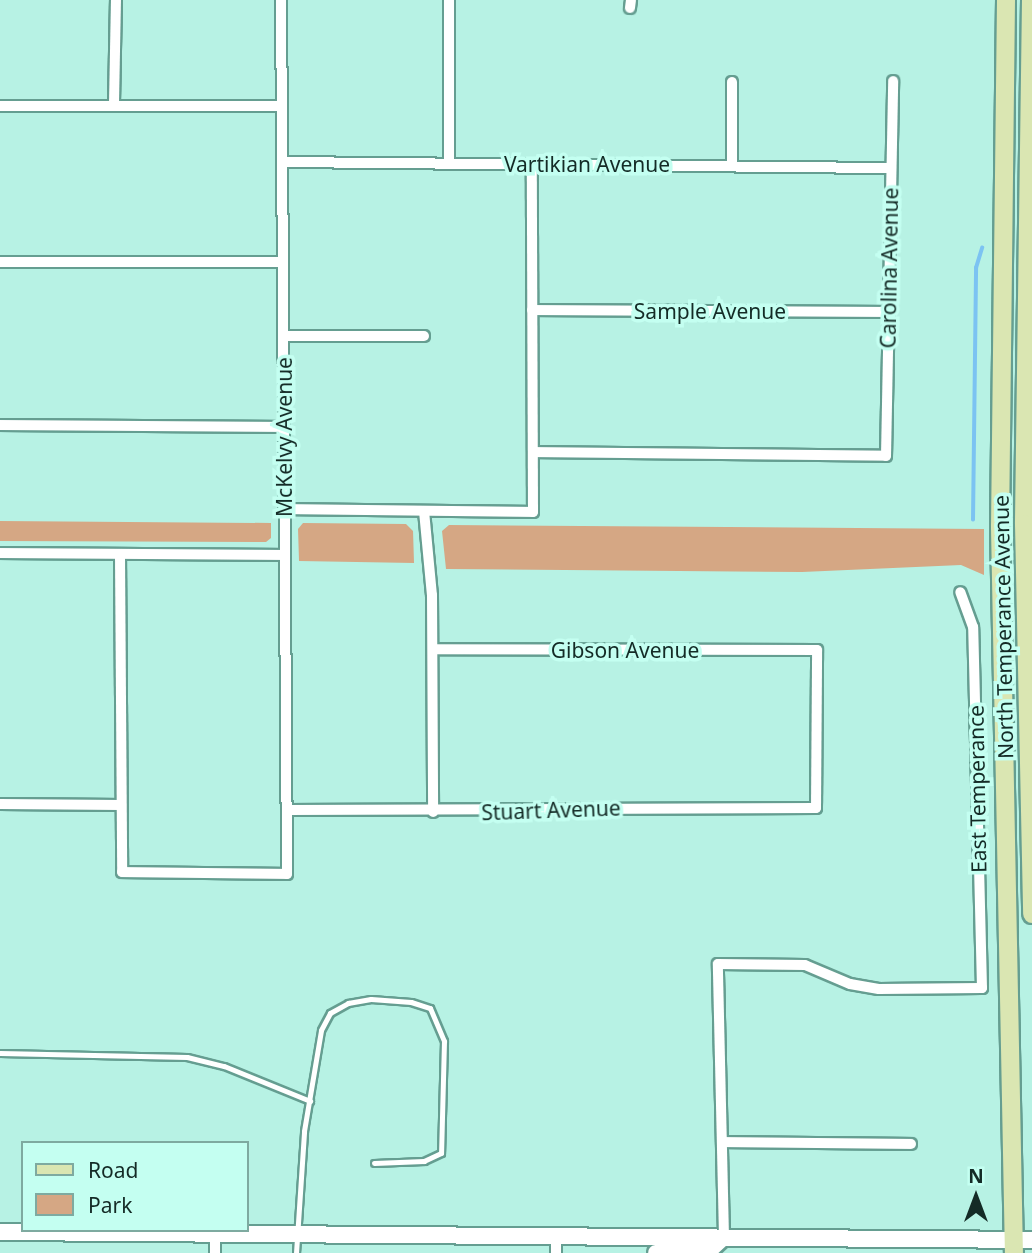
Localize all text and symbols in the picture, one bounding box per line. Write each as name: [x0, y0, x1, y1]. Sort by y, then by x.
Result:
street label: Vartikian Avenue: [504, 151, 670, 177]
street label: Carolina Avenue: [875, 187, 903, 349]
street label: Sample Avenue: [634, 298, 786, 324]
street label: McKelvy Avenue: [271, 357, 297, 517]
street label: North Temperance Avenue: [988, 495, 1018, 759]
street label: Gibson Avenue: [551, 637, 699, 663]
street label: East Temperance: [963, 705, 991, 873]
street label: Stuart Avenue: [481, 795, 621, 825]
legend: [21, 1141, 248, 1232]
text: Road: [88, 1156, 138, 1184]
north arrow: [941, 1162, 1011, 1232]
text: N: [968, 1163, 984, 1189]
text: Park: [88, 1191, 132, 1219]

